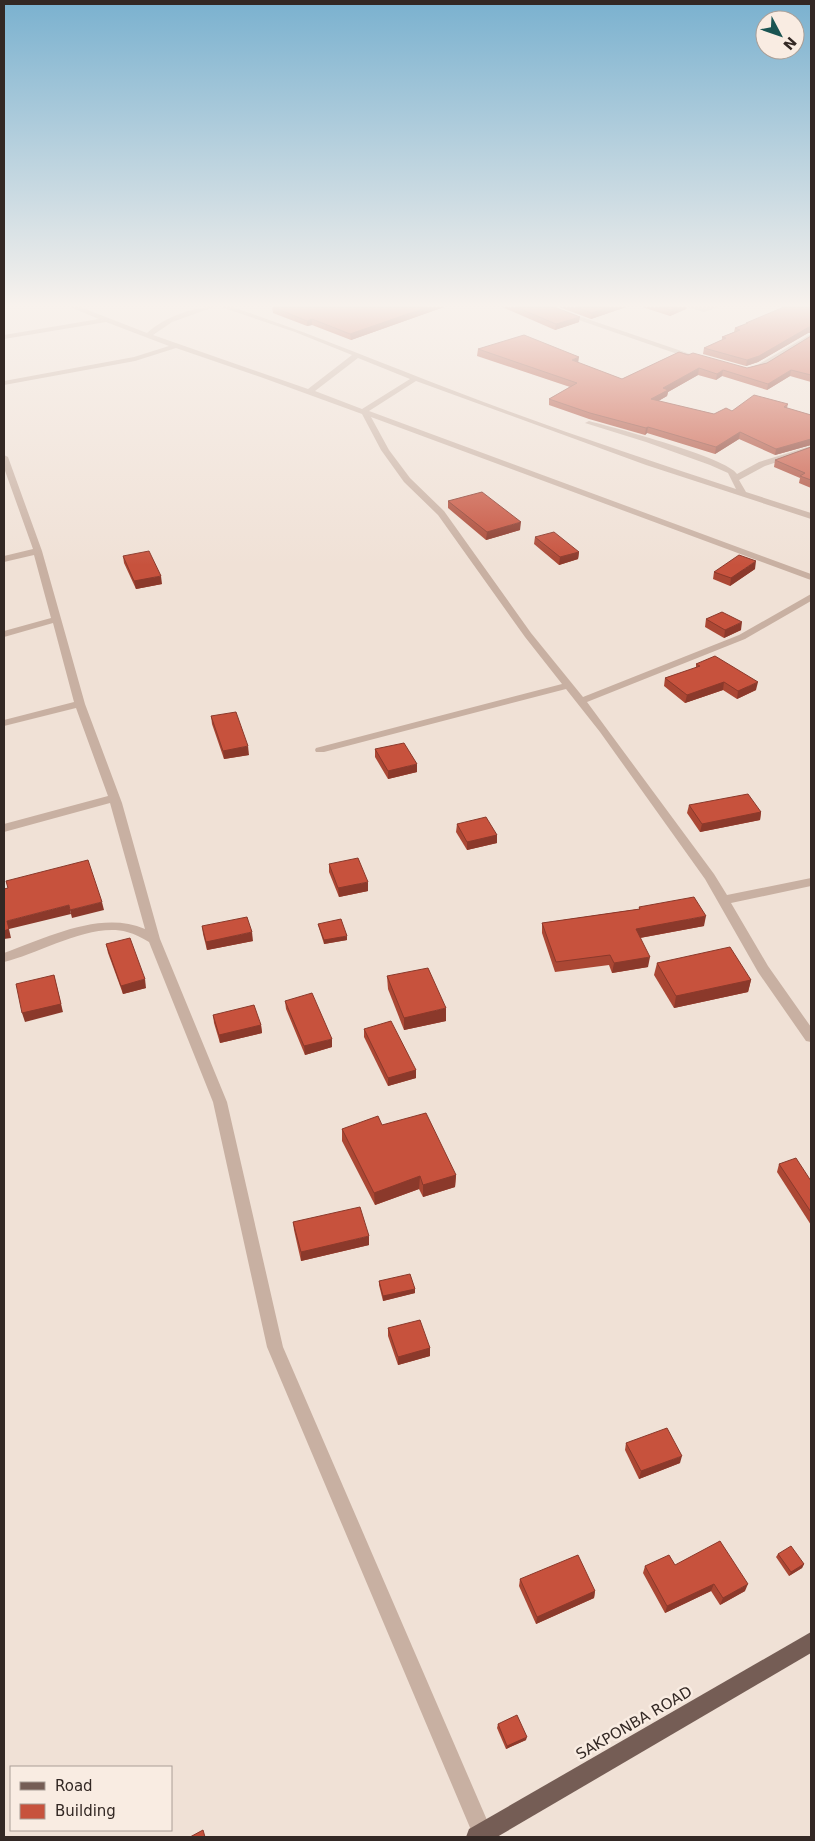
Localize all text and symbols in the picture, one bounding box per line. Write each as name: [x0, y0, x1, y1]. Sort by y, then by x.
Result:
north arrow: [755, 10, 805, 60]
text: N: [780, 34, 800, 53]
street label: SAKPONBA ROAD: [573, 1682, 695, 1764]
legend: [10, 1766, 172, 1831]
text: Road: [55, 1777, 93, 1795]
text: Building: [55, 1802, 116, 1820]

